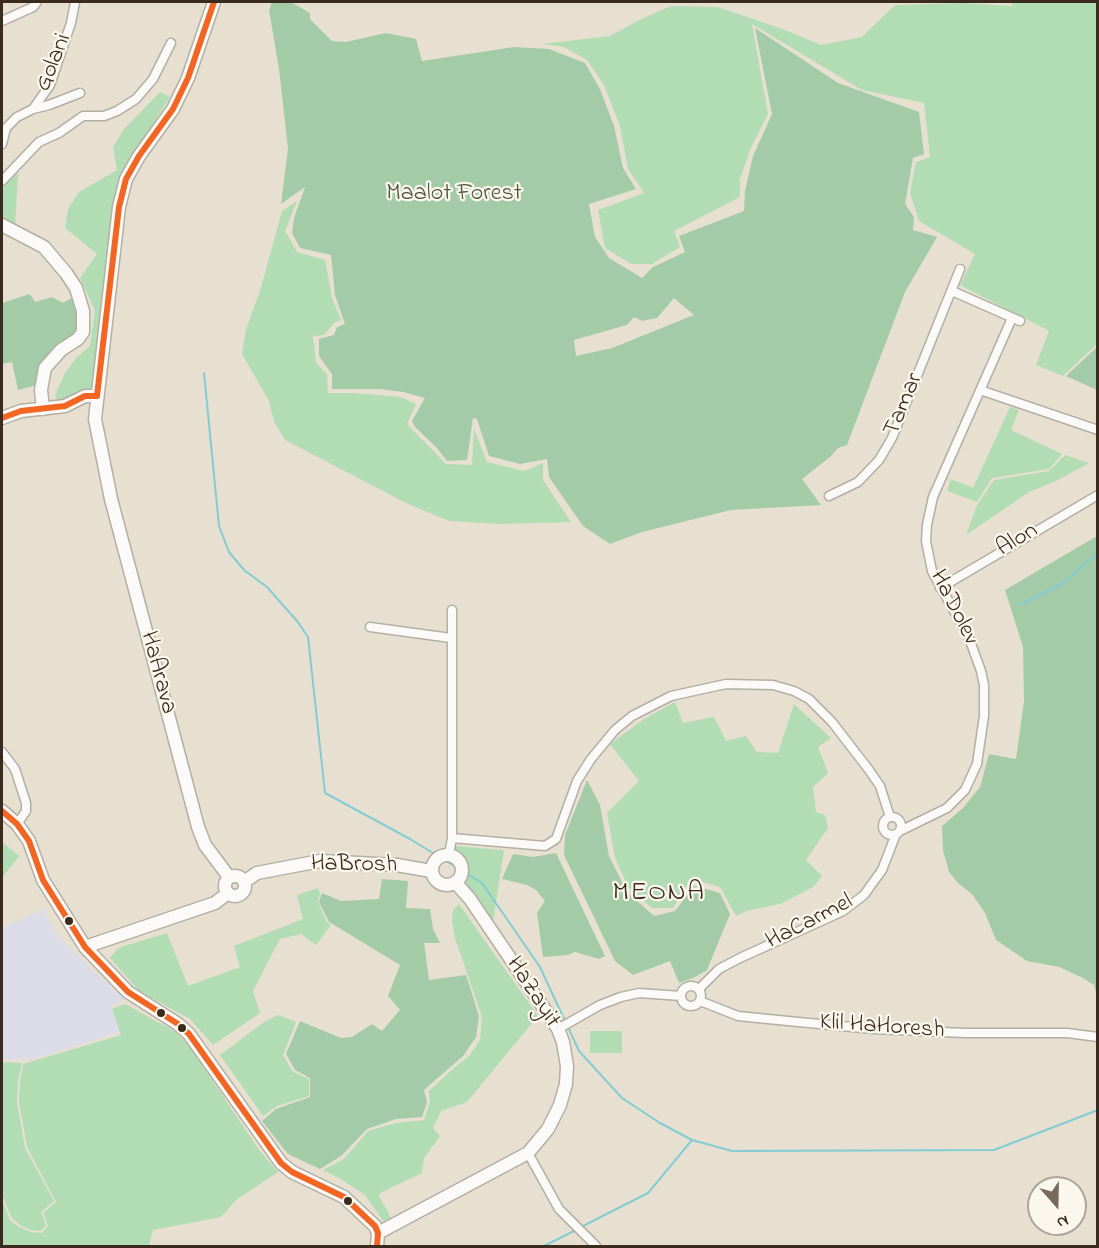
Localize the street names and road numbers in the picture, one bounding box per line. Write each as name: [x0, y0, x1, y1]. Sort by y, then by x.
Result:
street label: Golani: [30, 30, 80, 96]
street label: Tamar: [879, 369, 931, 441]
street label: Alon: [992, 518, 1044, 564]
street label: HaDolev: [922, 566, 984, 650]
street label: HaArava: [132, 629, 182, 717]
street label: HaBrosh: [310, 851, 398, 881]
street label: HaCarmel: [762, 889, 858, 957]
street label: HaZayit: [498, 952, 566, 1034]
street label: Klil HaHoresh: [819, 1009, 945, 1047]

